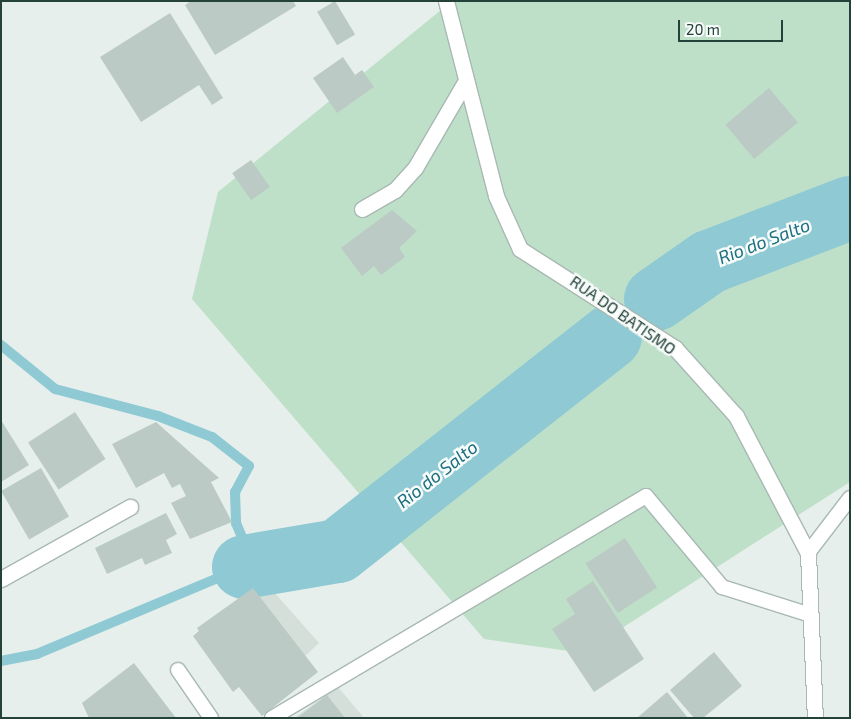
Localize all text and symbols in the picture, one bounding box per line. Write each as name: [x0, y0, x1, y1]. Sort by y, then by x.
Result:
scale bar: [681, 10, 786, 42]
text: 20 m: [686, 20, 720, 38]
water label: Rio do Salto: [715, 214, 813, 268]
street label: RUA DO BATISMO: [566, 271, 680, 359]
water label: Rio do Salto: [392, 436, 482, 512]

